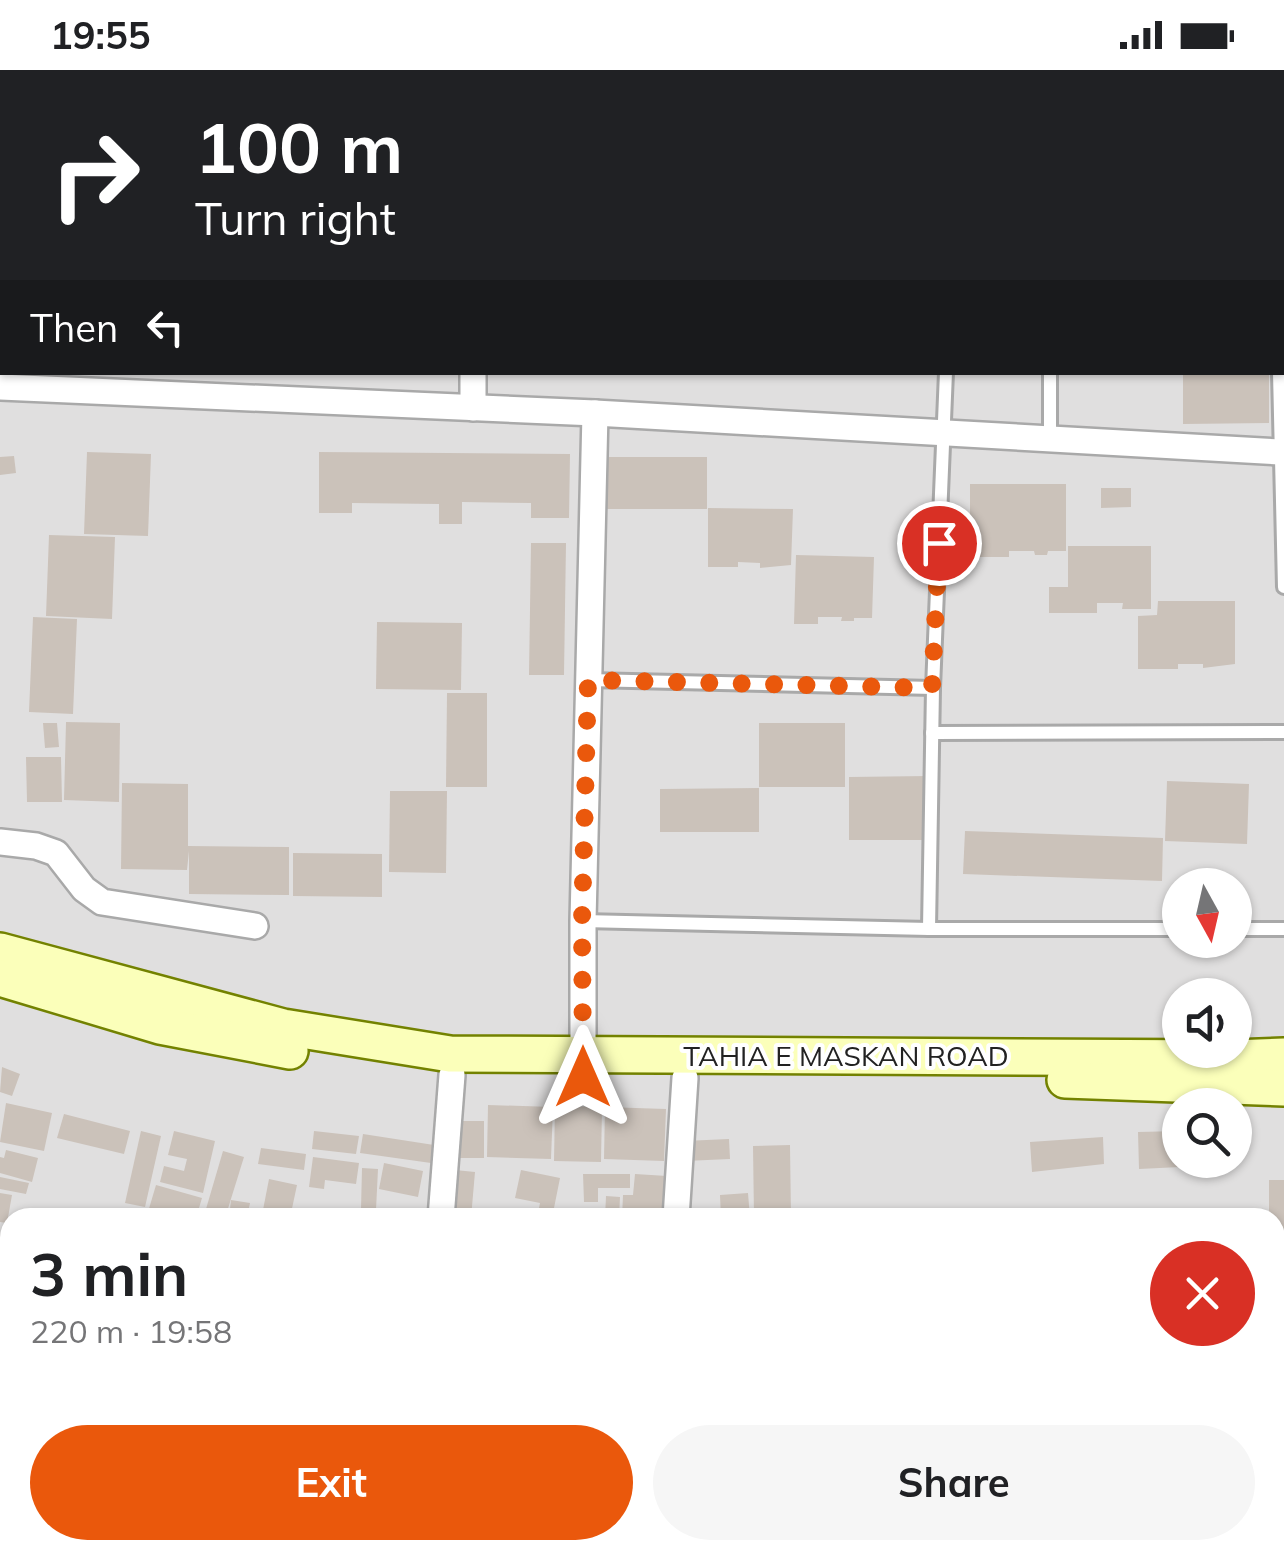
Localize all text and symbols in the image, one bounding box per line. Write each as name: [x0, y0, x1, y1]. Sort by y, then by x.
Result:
text: 19:55: [50, 11, 151, 59]
text: 100 m: [195, 103, 403, 191]
icon: right: [30, 110, 160, 240]
text: Turn right: [195, 190, 396, 246]
icon: left: [138, 300, 193, 355]
text: Then: [30, 304, 118, 352]
pin: [897, 501, 982, 586]
icon: arrive: [912, 516, 967, 571]
north arrow: [1162, 868, 1252, 958]
map controls: [1162, 868, 1252, 1178]
button: sound: [1162, 978, 1252, 1068]
position arrow: [531, 1025, 635, 1129]
street label: TAHIA E MASKAN ROAD: [683, 1038, 1009, 1073]
button: search: [1162, 1088, 1252, 1178]
text: 3 min: [30, 1236, 188, 1311]
button: close: [1150, 1241, 1255, 1346]
text: 220 m · 19:58: [30, 1311, 232, 1351]
button: Exit: [30, 1425, 633, 1540]
button: Share: [653, 1425, 1255, 1540]

